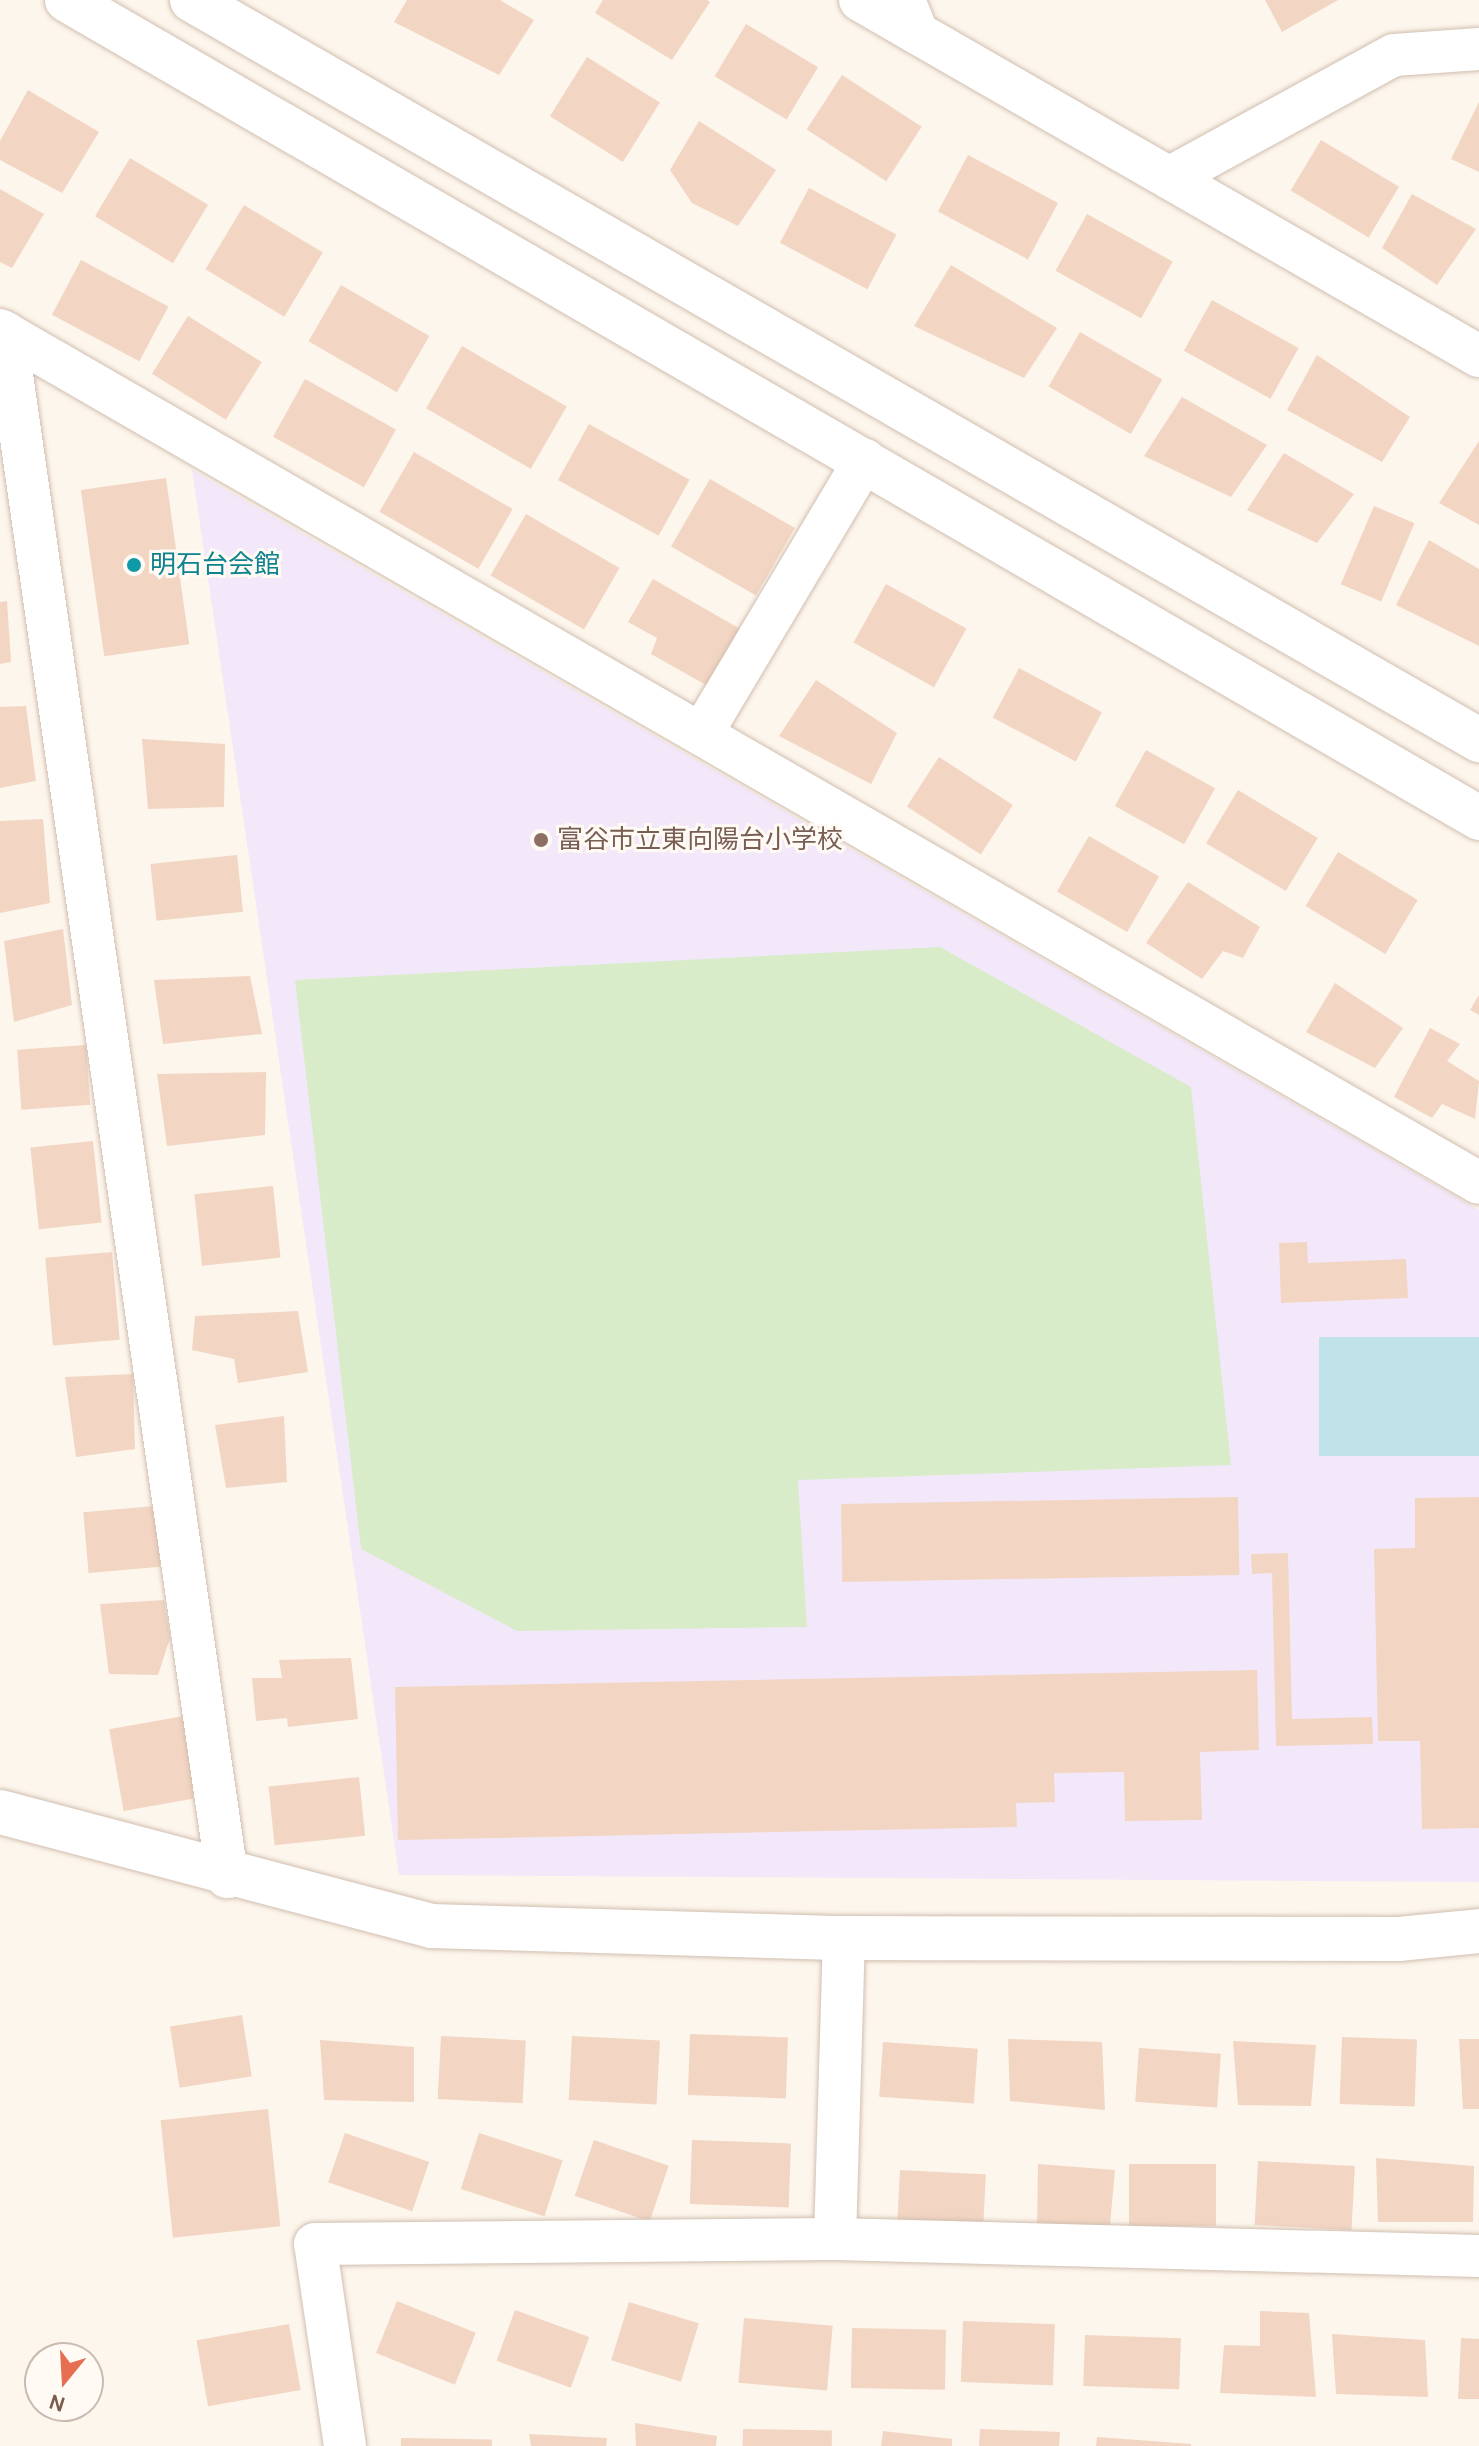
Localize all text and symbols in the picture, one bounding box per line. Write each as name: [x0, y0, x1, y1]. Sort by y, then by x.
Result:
place label: 明石台会館: [150, 549, 280, 581]
marker: 明石台会館: [125, 556, 143, 574]
place label: 富谷市立東向陽台小学校: [557, 824, 843, 856]
marker: 富谷市立東向陽台小学校: [532, 831, 550, 849]
north arrow: [24, 2342, 104, 2422]
text: N: [46, 2388, 69, 2418]

